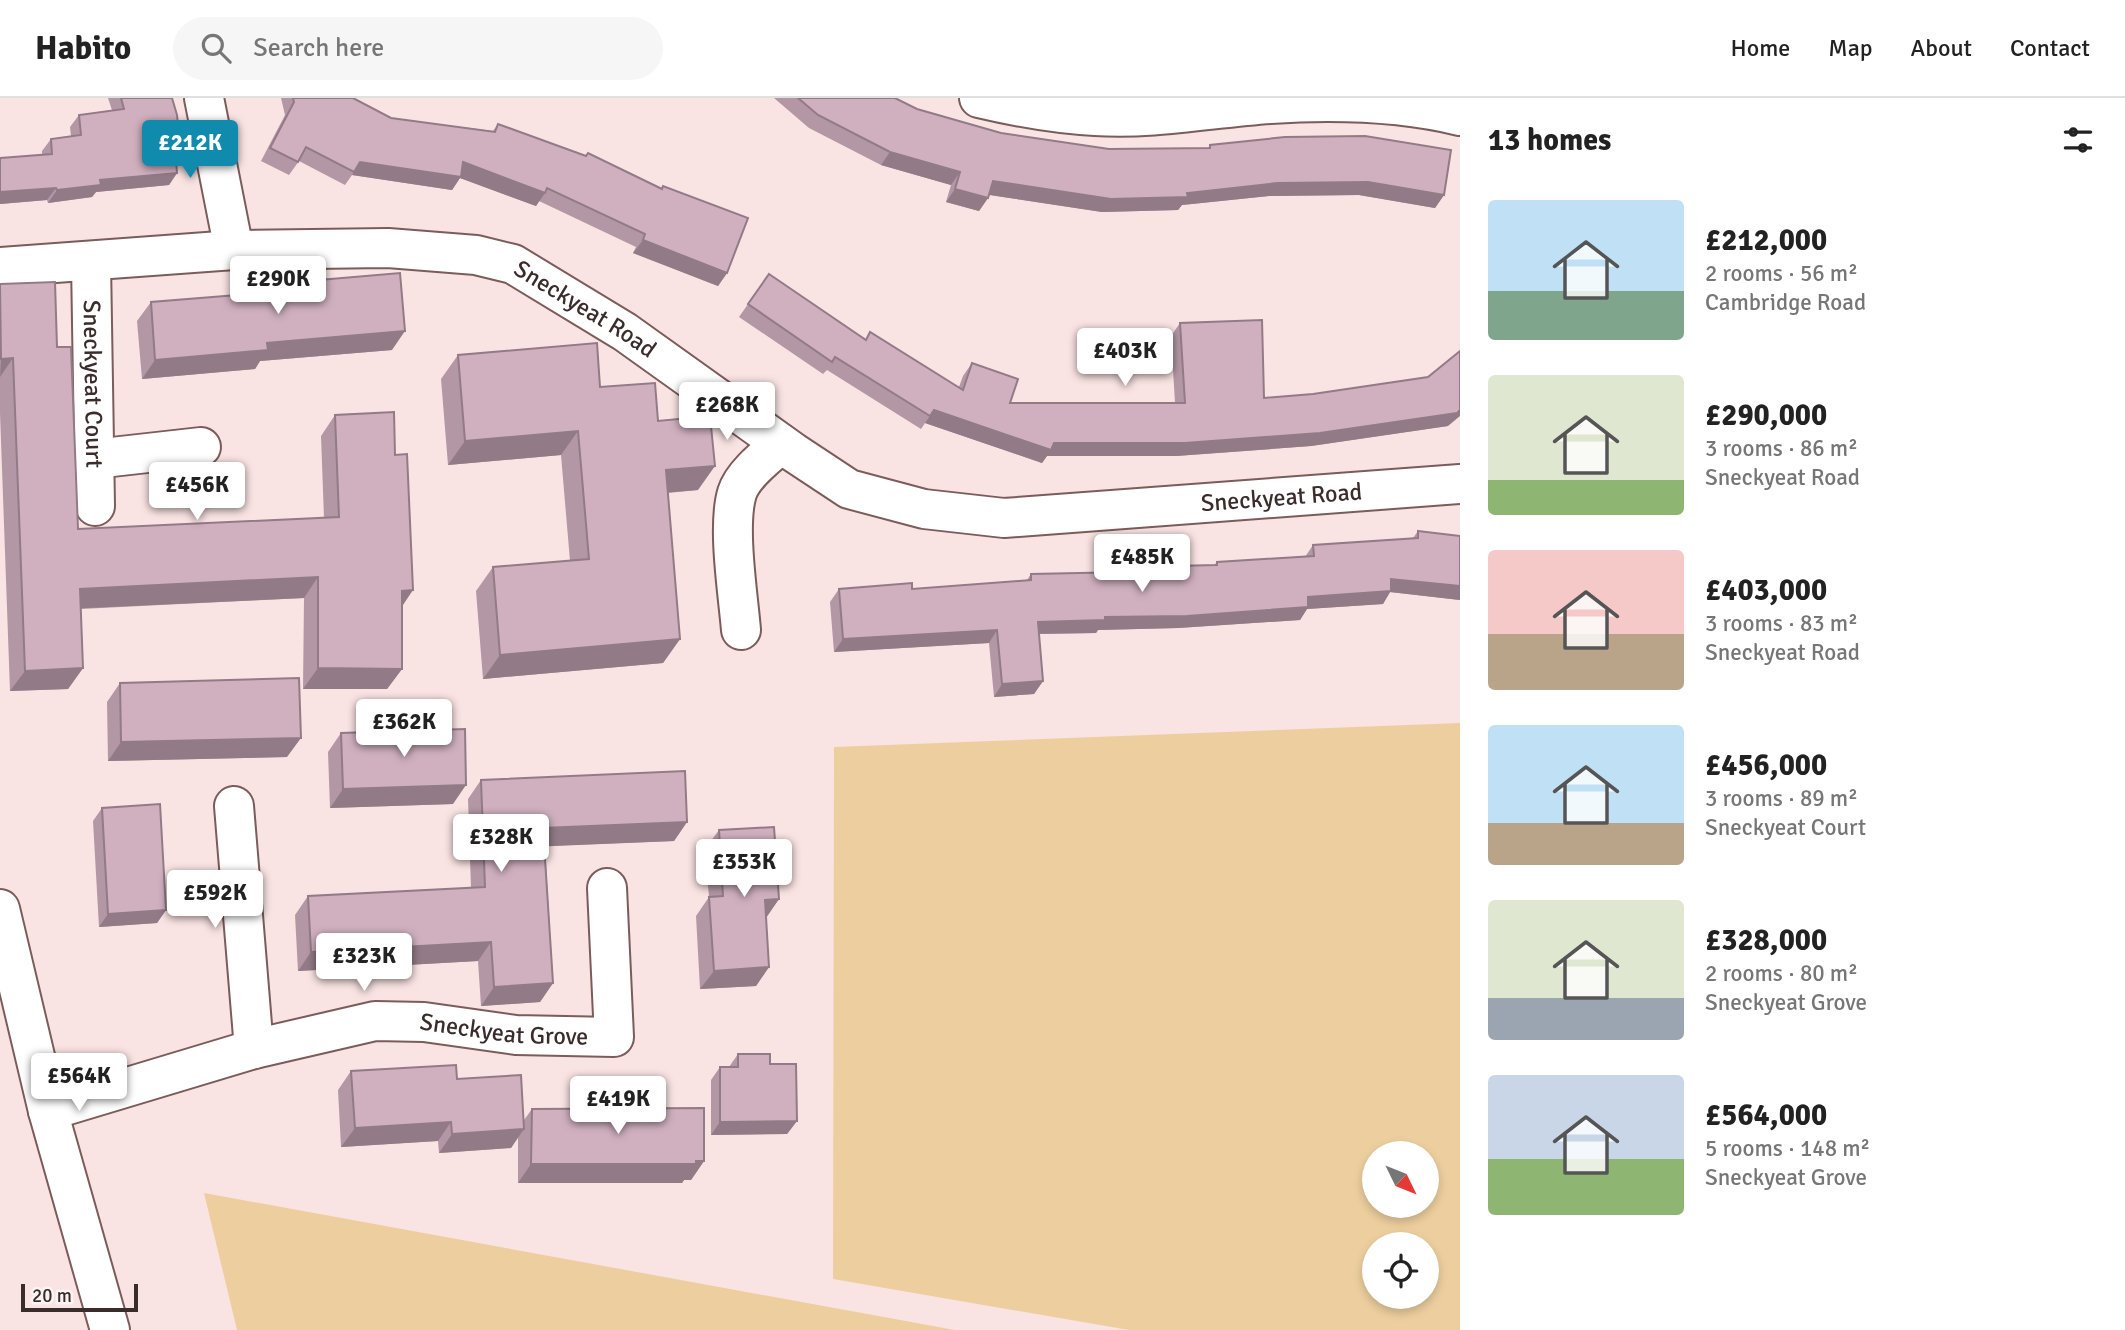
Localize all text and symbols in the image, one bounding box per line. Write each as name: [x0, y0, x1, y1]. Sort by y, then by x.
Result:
search box: [173, 17, 663, 80]
text: Habito: [35, 28, 131, 69]
icon: search: [197, 29, 235, 67]
text: Search here: [253, 32, 384, 64]
text: Home: [1730, 33, 1790, 63]
text: Map: [1828, 33, 1873, 63]
text: About: [1911, 33, 1972, 63]
text: Contact: [2010, 33, 2090, 63]
pin: £212K: [141, 120, 239, 180]
icon: filters: [2059, 121, 2097, 159]
text: 13 homes: [1488, 122, 1611, 159]
text: £212K: [158, 128, 222, 157]
text: £212,000: [1705, 222, 1827, 259]
icon: home: [1544, 228, 1628, 312]
street label: Sneckyeat Road: [509, 253, 662, 364]
pin: £290K: [229, 256, 327, 316]
text: 2 rooms · 56 m²: [1705, 259, 1858, 288]
text: £290K: [246, 264, 310, 293]
text: Cambridge Road: [1705, 288, 1866, 317]
street label: Sneckyeat Court: [77, 300, 109, 468]
pin: £403K: [1076, 328, 1174, 388]
text: £403K: [1093, 336, 1157, 365]
pin: £268K: [678, 382, 776, 442]
text: £268K: [695, 390, 759, 419]
text: £290,000: [1705, 397, 1827, 434]
icon: home: [1544, 403, 1628, 487]
text: 3 rooms · 86 m²: [1705, 434, 1858, 463]
pin: £456K: [148, 462, 246, 522]
text: Sneckyeat Road: [1705, 463, 1860, 492]
text: £456K: [165, 470, 229, 499]
street label: Sneckyeat Road: [1200, 476, 1363, 518]
pin: £485K: [1093, 534, 1191, 594]
text: £485K: [1110, 542, 1174, 571]
text: £403,000: [1705, 572, 1827, 609]
icon: home: [1544, 578, 1628, 662]
text: 3 rooms · 83 m²: [1705, 609, 1858, 638]
text: Sneckyeat Road: [1705, 638, 1860, 667]
pin: £362K: [355, 700, 453, 759]
text: £362K: [372, 707, 436, 736]
text: £456,000: [1705, 747, 1827, 784]
icon: home: [1544, 753, 1628, 837]
text: 3 rooms · 89 m²: [1705, 784, 1858, 813]
text: Sneckyeat Court: [1705, 813, 1866, 842]
pin: £328K: [452, 814, 550, 874]
text: £328K: [469, 822, 533, 851]
pin: £353K: [695, 840, 793, 899]
text: £353K: [712, 847, 776, 876]
pin: £592K: [166, 870, 264, 930]
text: £592K: [183, 878, 247, 907]
text: £328,000: [1705, 922, 1827, 959]
icon: home: [1544, 928, 1628, 1012]
pin: £323K: [315, 934, 413, 993]
text: £323K: [332, 941, 396, 970]
text: 2 rooms · 80 m²: [1705, 959, 1858, 988]
text: Sneckyeat Grove: [1705, 988, 1867, 1017]
street label: Sneckyeat Grove: [418, 1007, 589, 1051]
pin: £564K: [30, 1054, 128, 1113]
text: £564K: [47, 1061, 111, 1090]
pin: £419K: [569, 1076, 667, 1136]
text: £419K: [586, 1084, 650, 1113]
text: £564,000: [1705, 1097, 1827, 1134]
icon: home: [1544, 1103, 1628, 1187]
text: 5 rooms · 148 m²: [1705, 1134, 1870, 1163]
north arrow: [1362, 1141, 1438, 1218]
map controls: [1362, 1141, 1439, 1309]
text: Sneckyeat Grove: [1705, 1163, 1867, 1192]
button: locate: [1362, 1232, 1439, 1309]
scale bar: [21, 1281, 138, 1313]
text: 20 m: [32, 1284, 72, 1308]

